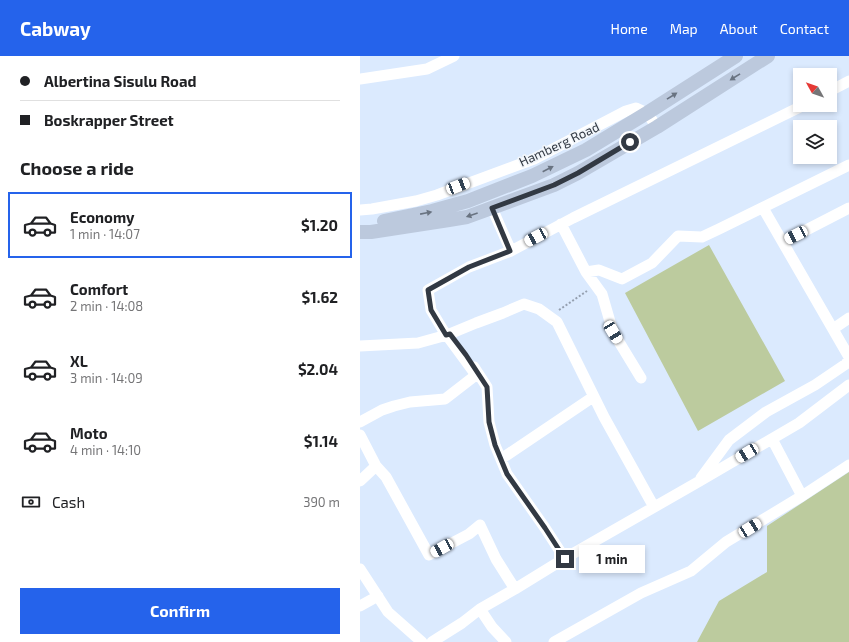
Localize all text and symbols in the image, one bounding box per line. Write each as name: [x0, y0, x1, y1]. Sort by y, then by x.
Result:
text: Cabway: [20, 17, 91, 40]
text: Home: [611, 20, 648, 37]
text: Map: [670, 20, 698, 37]
text: About: [720, 20, 758, 37]
text: Contact: [780, 20, 829, 37]
north arrow: [793, 68, 837, 112]
map controls: [793, 68, 837, 164]
text: Albertina Sisulu Road: [44, 72, 196, 90]
one-way arrow: [730, 73, 740, 81]
one-way arrow: [667, 93, 678, 100]
text: Boskrapper Street: [44, 111, 174, 129]
street label: Hamberg Road: [516, 118, 602, 170]
button: layers: [793, 120, 837, 164]
route start: [621, 133, 639, 151]
text: Choose a ride: [20, 157, 134, 179]
one-way arrow: [542, 165, 554, 172]
car: [445, 176, 471, 196]
icon: car: [22, 207, 58, 243]
text: Economy: [70, 208, 135, 226]
one-way arrow: [420, 209, 432, 215]
one-way arrow: [466, 212, 478, 218]
text: $1.20: [301, 216, 338, 234]
car: [783, 224, 809, 246]
text: 1 min · 14:07: [70, 226, 140, 242]
car: [523, 226, 549, 248]
icon: car: [22, 279, 58, 315]
text: Comfort: [70, 280, 128, 298]
text: $1.62: [302, 288, 338, 306]
text: 2 min · 14:08: [70, 298, 143, 314]
car: [602, 319, 624, 345]
icon: car: [22, 351, 58, 387]
text: XL: [70, 352, 88, 370]
text: $2.04: [298, 360, 338, 378]
text: 3 min · 14:09: [70, 370, 143, 386]
icon: car: [22, 423, 58, 459]
text: Moto: [70, 424, 108, 442]
text: $1.14: [304, 432, 338, 450]
text: 4 min · 14:10: [70, 442, 141, 458]
car: [734, 442, 760, 464]
icon: cash: [20, 491, 42, 513]
text: Cash: [52, 493, 85, 511]
text: 390 m: [303, 494, 340, 510]
car: [737, 517, 763, 539]
car: [429, 537, 455, 559]
callout: 1 min: [579, 545, 645, 573]
route end: [556, 550, 574, 568]
text: 1 min: [596, 551, 628, 567]
button: Confirm: [20, 588, 340, 634]

